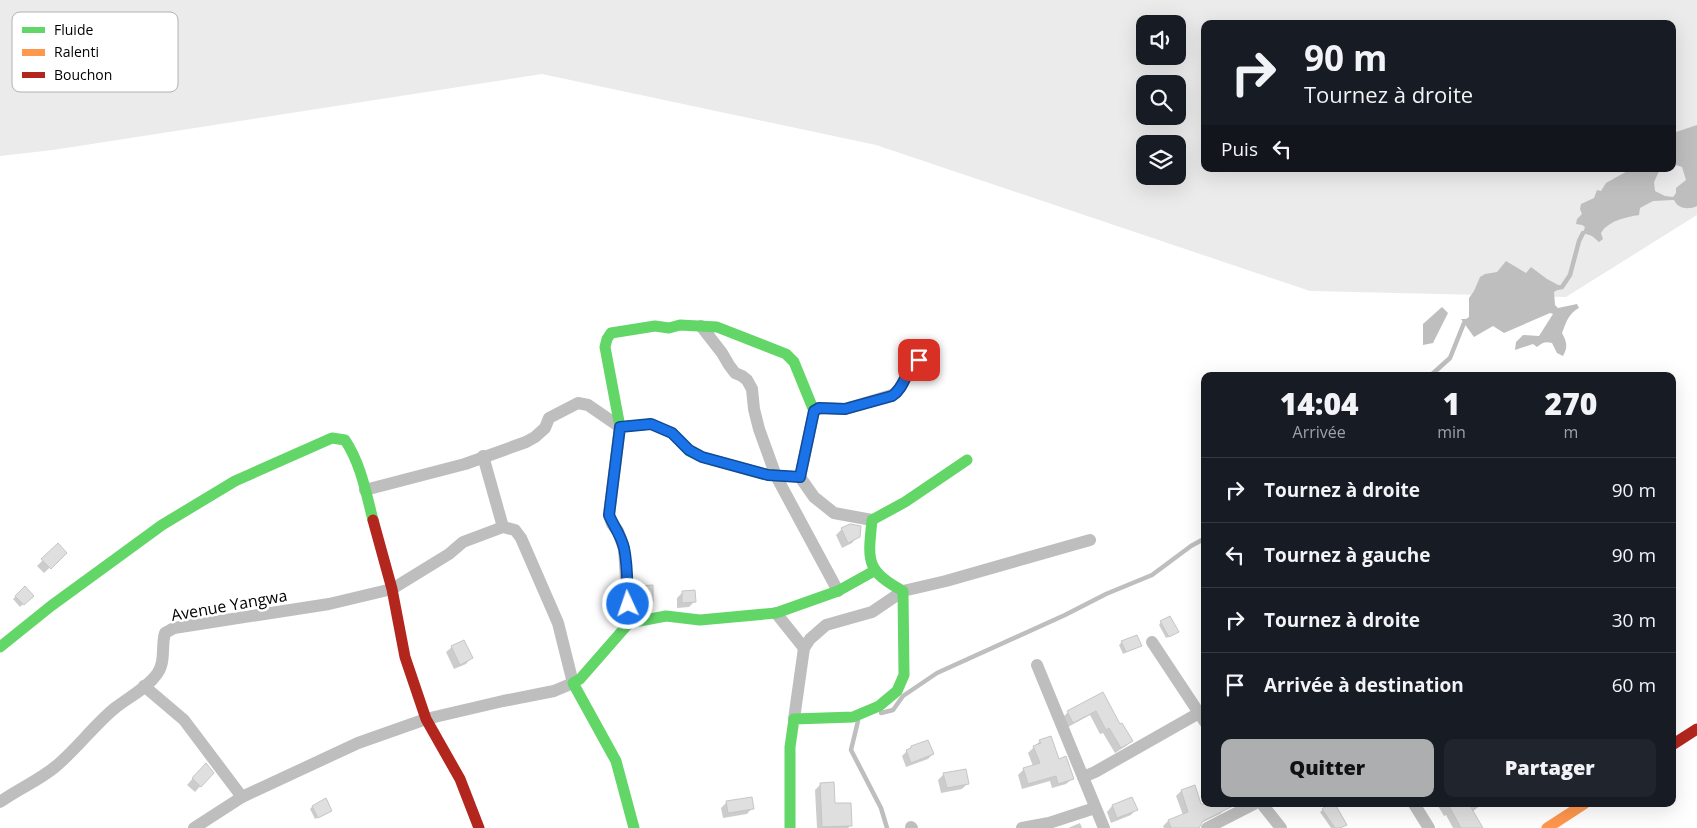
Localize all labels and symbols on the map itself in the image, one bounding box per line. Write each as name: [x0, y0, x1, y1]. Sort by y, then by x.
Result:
legend: [12, 12, 178, 92]
text: Fluide: [54, 20, 93, 39]
text: Ralenti: [54, 42, 99, 61]
text: Bouchon: [54, 65, 112, 84]
pin: [898, 339, 940, 381]
position arrow: [601, 577, 653, 629]
street label: Avenue Yangwa: [169, 584, 289, 626]

